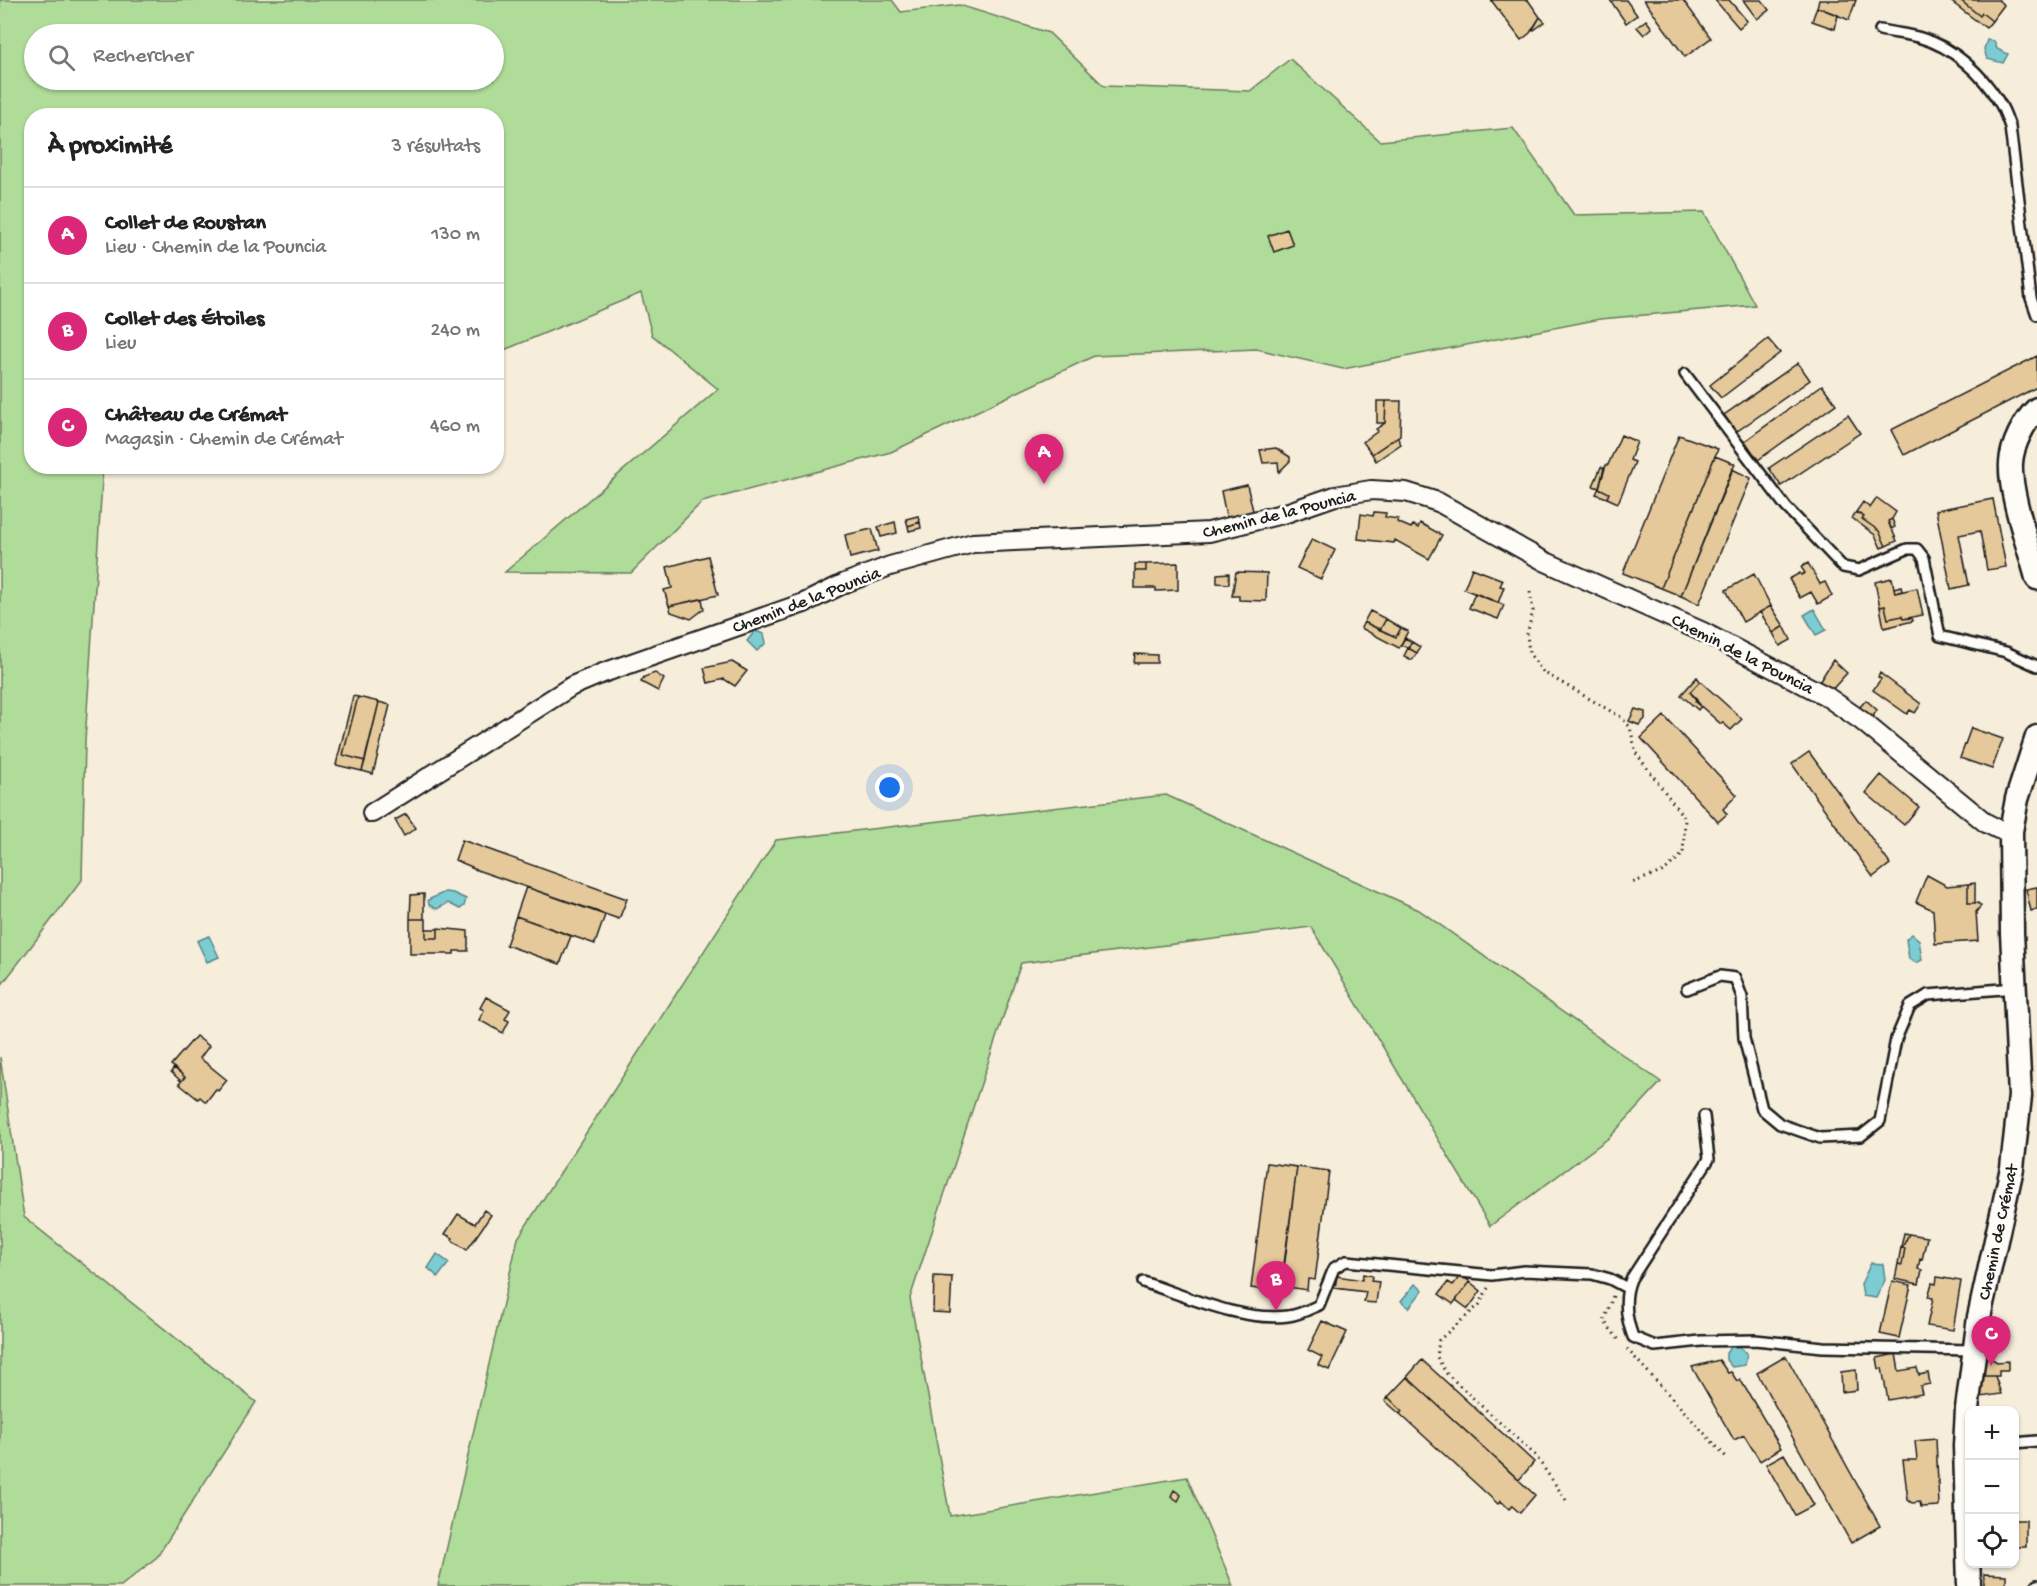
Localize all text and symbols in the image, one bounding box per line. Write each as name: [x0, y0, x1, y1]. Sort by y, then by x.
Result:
search box: [24, 24, 504, 90]
icon: search: [45, 41, 78, 74]
text: Rechercher: [93, 44, 193, 70]
text: À proximité: [48, 132, 172, 163]
text: 3 résultats: [392, 136, 480, 159]
text: Collet de Roustan: [105, 211, 266, 237]
text: A: [62, 224, 73, 247]
text: 130 m: [431, 224, 480, 247]
text: Lieu · Chemin de la Pouncia: [105, 237, 326, 260]
text: Collet des Étoiles: [105, 307, 264, 333]
text: B: [62, 320, 73, 343]
text: 240 m: [430, 320, 480, 343]
text: Lieu: [105, 333, 136, 356]
text: Château de Crémat: [105, 403, 286, 429]
text: C: [62, 416, 73, 439]
text: 460 m: [430, 416, 480, 439]
text: Magasin · Chemin de Crémat: [105, 429, 343, 452]
pin: A: [1024, 434, 1064, 484]
street label: Chemin de la Pouncia: [1201, 486, 1359, 545]
street label: Chemin de la Pouncia: [730, 563, 885, 639]
street label: Chemin de la Pouncia: [1667, 610, 1817, 701]
your location: [875, 773, 904, 802]
street label: Chemin de Crémat: [1975, 1161, 2024, 1302]
pin: B: [1256, 1262, 1296, 1311]
pin: C: [1972, 1316, 2010, 1366]
map controls: [1965, 1406, 2019, 1568]
button: +: [1965, 1406, 2019, 1460]
button: −: [1965, 1460, 2019, 1514]
button: locate: [1965, 1514, 2019, 1568]

